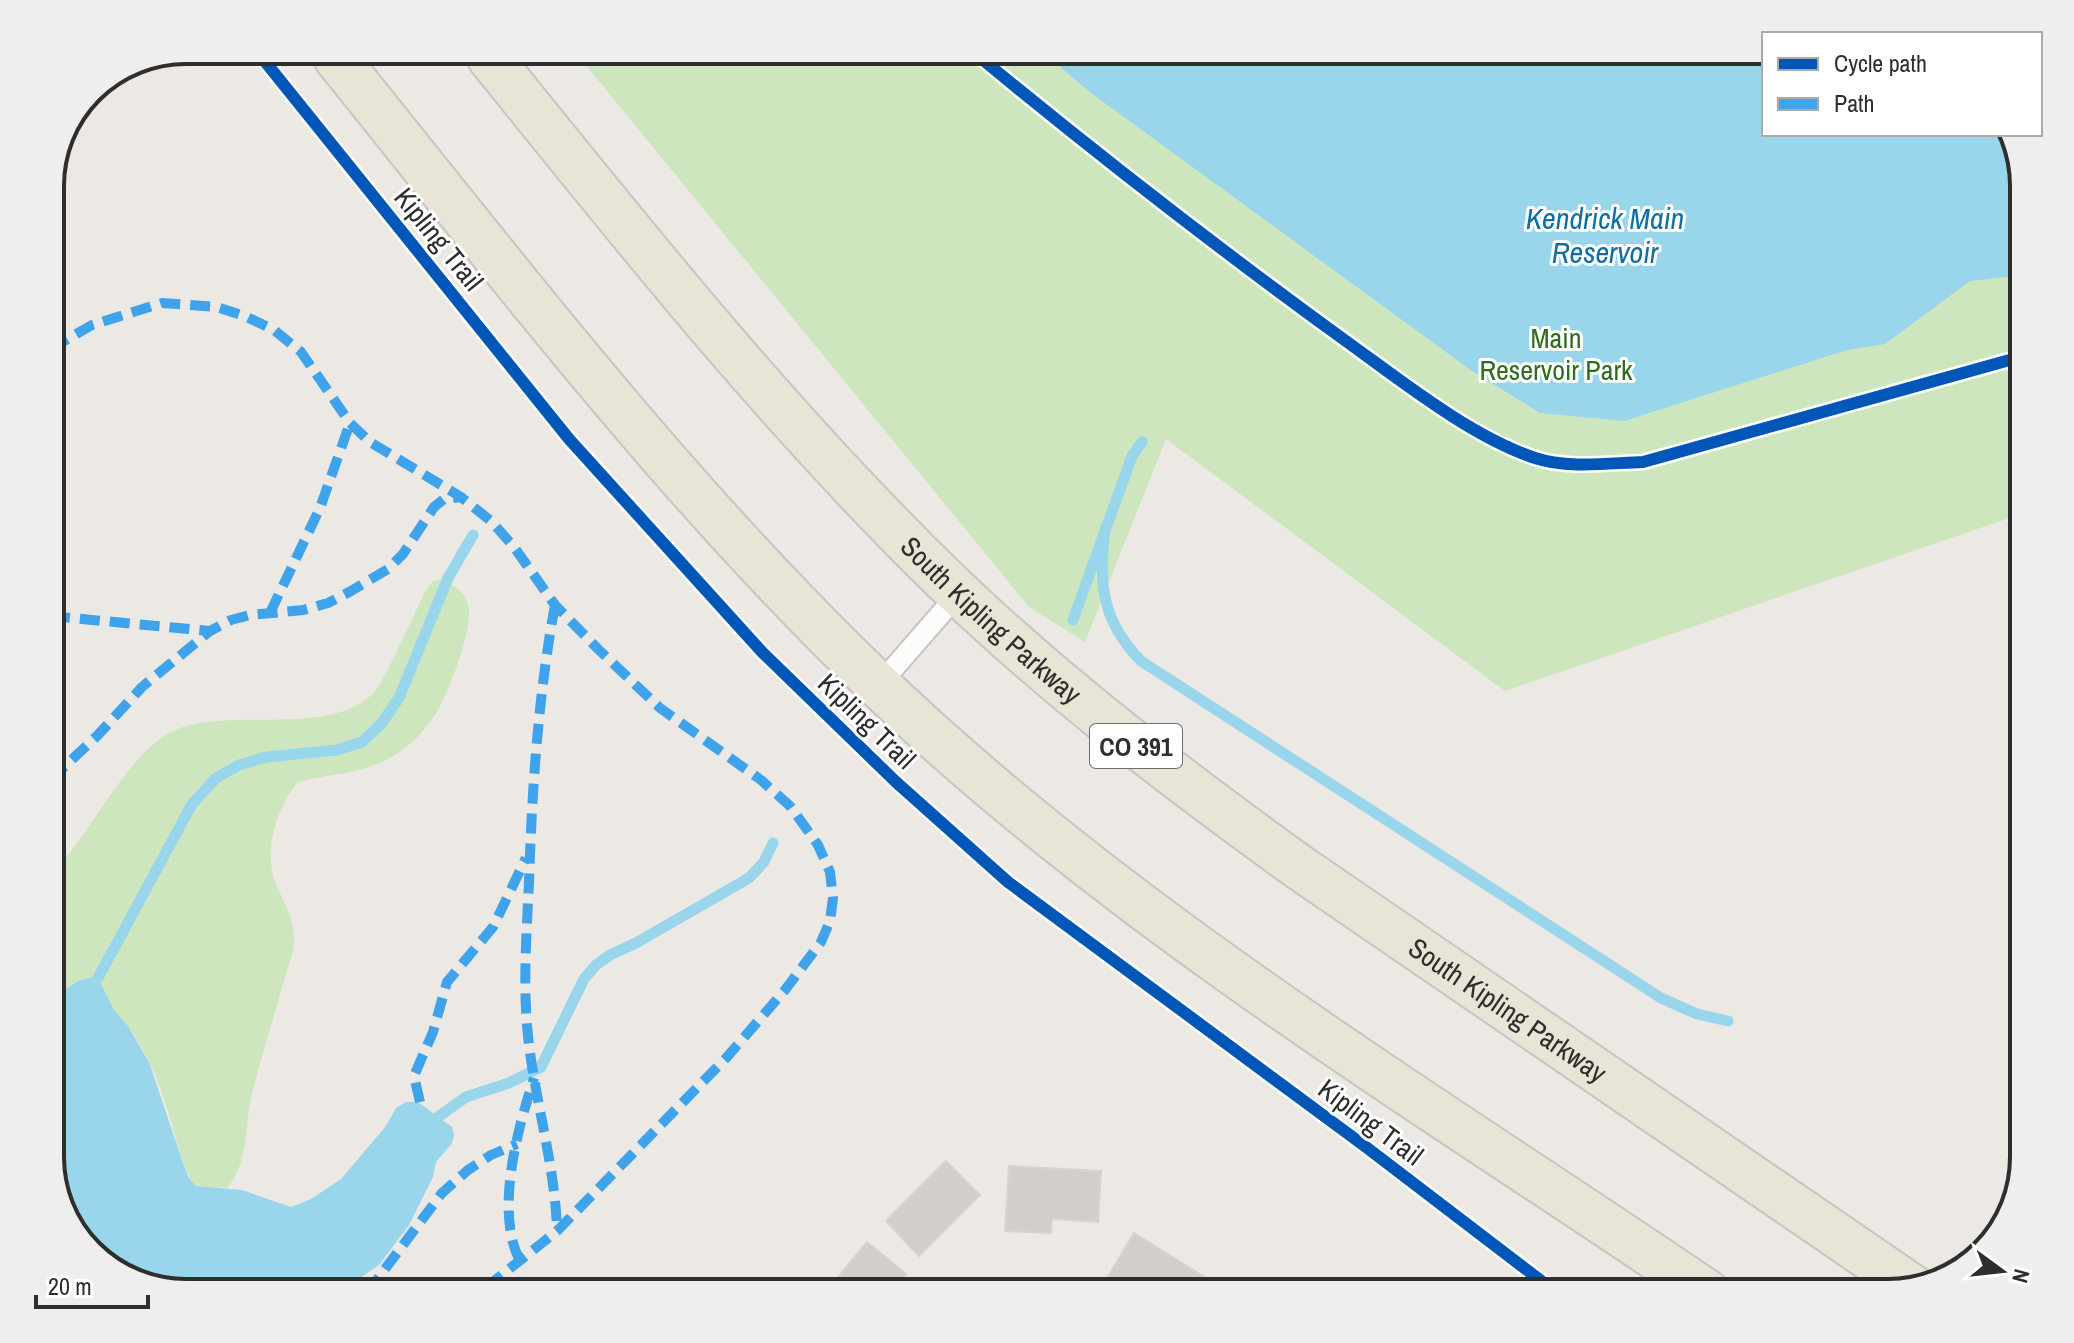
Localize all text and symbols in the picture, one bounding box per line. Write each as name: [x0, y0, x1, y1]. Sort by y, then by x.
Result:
legend: [1762, 32, 2042, 136]
text: Cycle path: [1834, 47, 1927, 79]
text: Path: [1834, 87, 1875, 119]
street label: Kipling Trail: [386, 179, 492, 299]
water label: Kendrick Main Reservoir: [1526, 198, 1684, 272]
park label: Main Reservoir Park: [1479, 319, 1633, 389]
street label: South Kipling Parkway: [892, 528, 1090, 713]
street label: Kipling Trail: [810, 665, 924, 777]
road number: CO 391: [1090, 724, 1182, 768]
street label: South Kipling Parkway: [1401, 929, 1615, 1092]
street label: Kipling Trail: [1311, 1070, 1431, 1174]
north arrow: [1962, 1231, 2042, 1311]
scale bar: [36, 1259, 148, 1309]
text: N: [2005, 1266, 2037, 1286]
text: 20 m: [48, 1270, 92, 1302]

